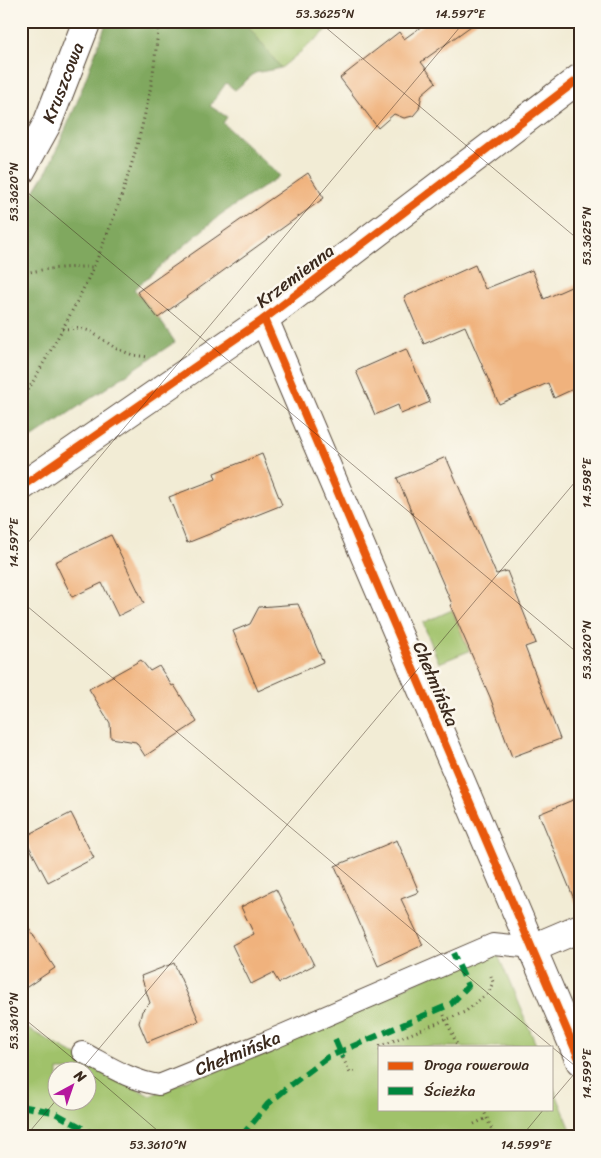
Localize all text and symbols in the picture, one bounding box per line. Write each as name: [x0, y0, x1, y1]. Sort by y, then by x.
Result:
text: 53.3625°N: [296, 3, 355, 25]
text: 14.597°E: [435, 3, 486, 25]
street label: Kruszcowa: [33, 38, 93, 128]
text: 53.3620°N: [3, 162, 25, 221]
text: 53.3625°N: [576, 206, 598, 265]
street label: Krzemienna: [249, 236, 341, 316]
text: 14.598°E: [576, 457, 598, 508]
text: 14.597°E: [3, 517, 25, 568]
text: 53.3620°N: [576, 620, 598, 679]
street label: Chełmińska: [404, 636, 468, 732]
text: 53.3610°N: [3, 992, 25, 1050]
street label: Chełmińska: [190, 1021, 286, 1085]
legend: [378, 1046, 554, 1110]
text: 14.599°E: [576, 1048, 598, 1099]
text: Droga rowerowa: [424, 1052, 530, 1078]
north arrow: [48, 1060, 98, 1110]
text: N: [68, 1063, 92, 1089]
text: Ścieżka: [424, 1078, 476, 1104]
text: 53.3610°N: [129, 1134, 187, 1156]
text: 14.599°E: [501, 1134, 552, 1156]

